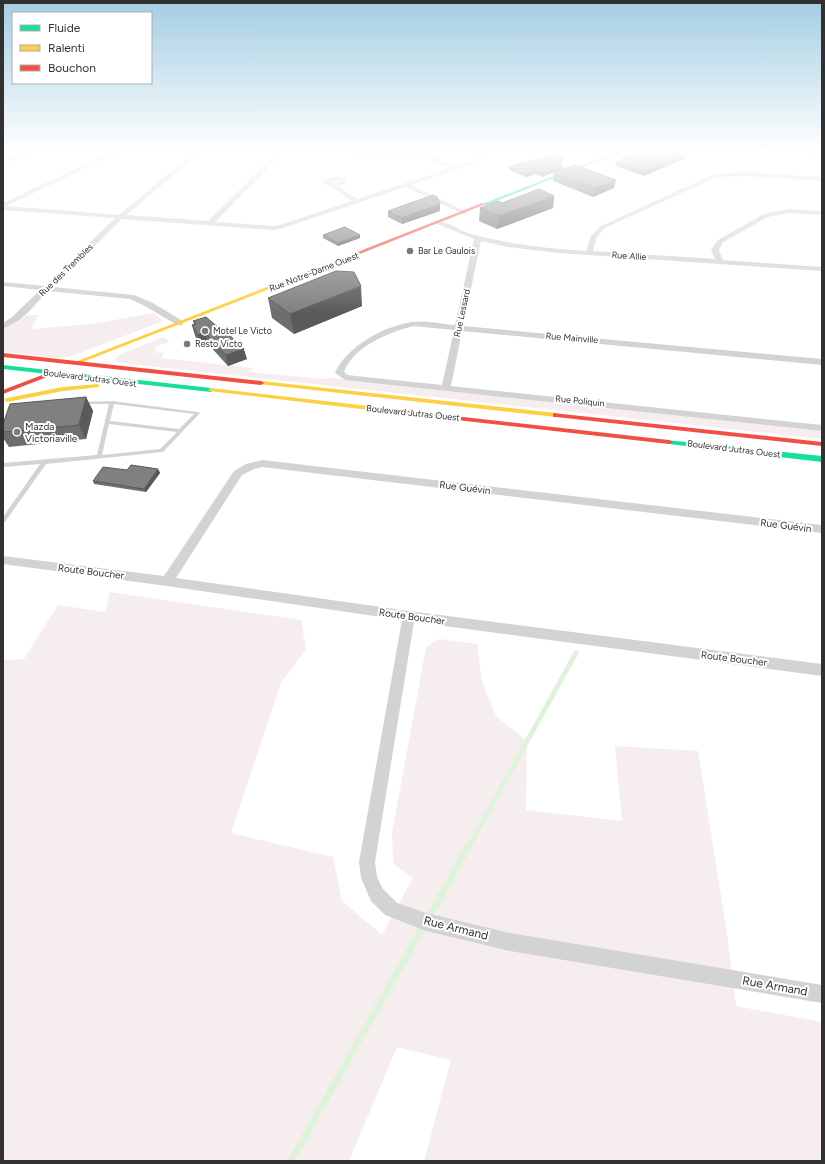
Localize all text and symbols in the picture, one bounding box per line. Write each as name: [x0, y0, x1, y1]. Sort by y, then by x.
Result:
legend: [12, 12, 152, 84]
text: Fluide: [48, 21, 81, 35]
text: Ralenti: [48, 41, 85, 55]
text: Bouchon: [48, 61, 96, 75]
street label: Rue des Trembles: [36, 241, 95, 298]
place label: Bar Le Gaulois: [418, 245, 475, 256]
marker: Bar Le Gaulois: [405, 246, 415, 256]
street label: Rue Notre-Dame Ouest: [267, 249, 361, 294]
street label: Rue Allie: [611, 249, 647, 262]
street label: Rue Lessard: [451, 288, 472, 338]
place label: Motel Le Victo: [213, 325, 272, 336]
marker: Motel Le Victo: [200, 326, 210, 336]
street label: Rue Mainville: [545, 330, 599, 345]
place label: Resto Victo: [195, 338, 242, 349]
marker: Resto Victo: [182, 339, 192, 349]
street label: Boulevard Jutras Ouest: [43, 366, 138, 389]
street label: Rue Poliquin: [555, 392, 605, 409]
street label: Boulevard Jutras Ouest: [366, 402, 461, 423]
place label: Mazda Victoriaville: [25, 420, 78, 445]
marker: Mazda Victoriaville: [12, 427, 22, 437]
street label: Boulevard Jutras Ouest: [687, 437, 782, 460]
street label: Rue Guévin: [439, 478, 492, 497]
street label: Rue Guévin: [760, 516, 813, 535]
street label: Route Boucher: [57, 561, 125, 582]
street label: Route Boucher: [378, 605, 446, 628]
street label: Route Boucher: [700, 648, 768, 669]
street label: Rue Armand: [422, 913, 490, 943]
street label: Rue Armand: [741, 973, 809, 999]

